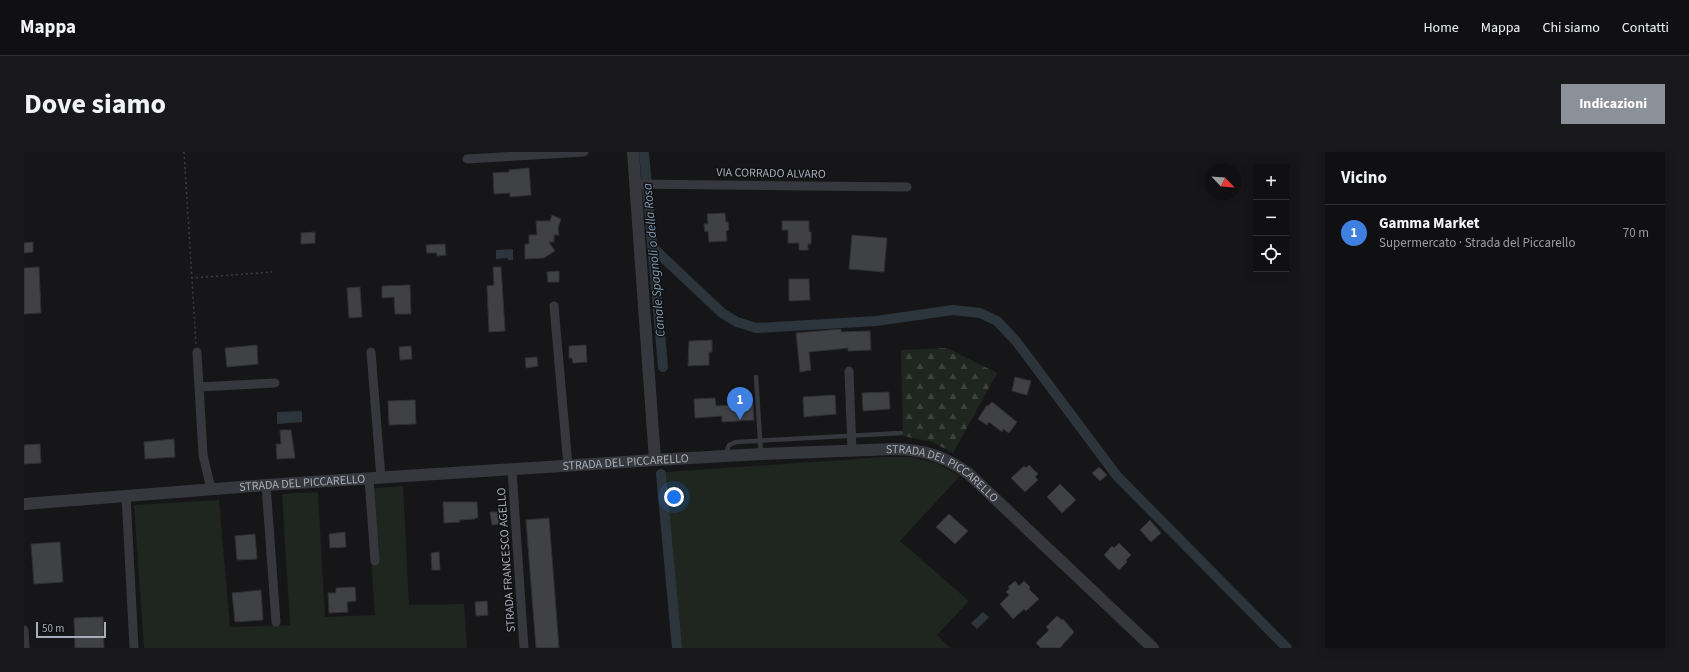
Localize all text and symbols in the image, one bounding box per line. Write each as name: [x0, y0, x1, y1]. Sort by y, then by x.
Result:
text: Mappa: [20, 14, 76, 41]
text: Home: [1423, 18, 1459, 38]
text: Mappa: [1481, 18, 1520, 38]
text: Chi siamo: [1542, 18, 1600, 38]
text: Contatti: [1622, 18, 1669, 38]
text: Dove siamo: [24, 84, 166, 124]
button: Indicazioni: [1561, 84, 1665, 124]
street label: VIA CORRADO ALVARO: [716, 164, 826, 183]
north arrow: [1205, 164, 1241, 200]
map controls: [1253, 164, 1289, 272]
button: +: [1253, 164, 1289, 200]
text: Vicino: [1341, 166, 1387, 190]
water label: Canale Spagnoli o della Rosa: [638, 182, 670, 338]
button: −: [1253, 200, 1289, 236]
text: Gamma Market: [1379, 213, 1480, 234]
text: 1: [1351, 224, 1357, 242]
text: 70 m: [1623, 224, 1649, 242]
text: Supermercato · Strada del Piccarello: [1379, 234, 1575, 252]
button: locate: [1253, 236, 1289, 272]
pin: 1: [727, 387, 753, 420]
street label: STRADA DEL PICCARELLO: [886, 441, 1002, 507]
street label: STRADA DEL PICCARELLO: [562, 450, 689, 475]
street label: STRADA DEL PICCARELLO: [238, 471, 366, 496]
street label: STRADA FRANCESCO AGELLO: [493, 487, 520, 633]
your location: [664, 487, 684, 507]
scale bar: [36, 620, 106, 639]
text: 50 m: [42, 621, 64, 636]

